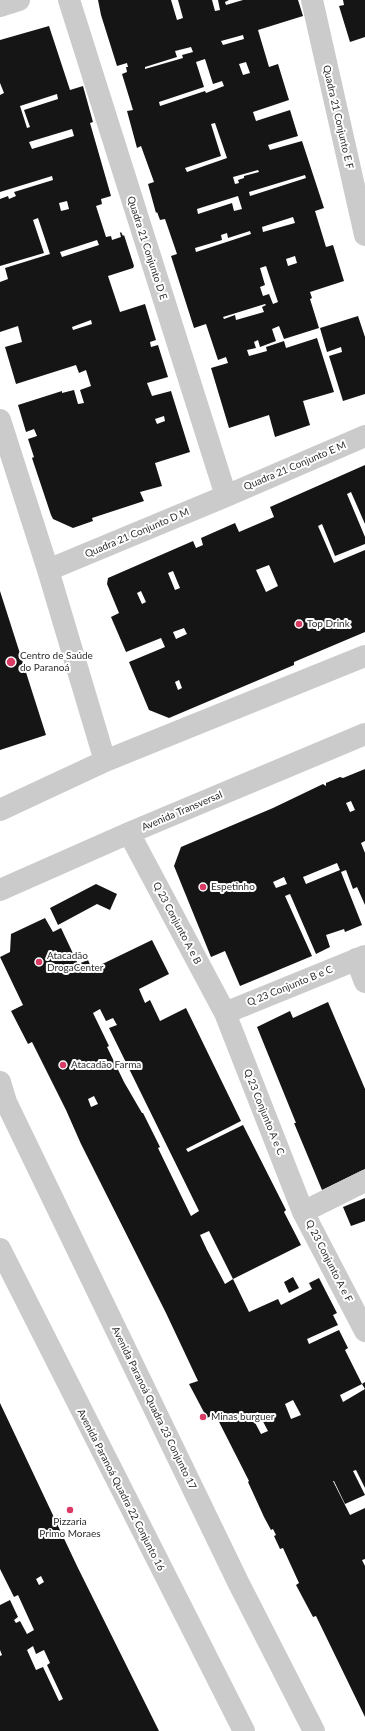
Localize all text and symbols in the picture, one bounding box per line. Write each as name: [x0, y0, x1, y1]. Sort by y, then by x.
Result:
street label: Quadra 21 Conjunto E F: [320, 64, 356, 170]
street label: Quadra 21 Conjunto D E: [125, 195, 169, 301]
street label: Quadra 21 Conjunto E M: [242, 439, 348, 493]
street label: Quadra 21 Conjunto D M: [83, 506, 191, 560]
place label: Top Drink: [307, 618, 350, 630]
marker: Top Drink: [294, 619, 304, 629]
place label: Centro de Saúde do Paranoá: [20, 650, 93, 674]
marker: Centro de Saúde do Paranoá: [5, 656, 17, 668]
street label: Avenida Transversal: [140, 789, 224, 833]
street label: Q 23 Conjunto A e B: [150, 880, 204, 966]
place label: Espetinho: [211, 881, 255, 893]
marker: Espetinho: [198, 882, 208, 892]
place label: Atacadão DrogaCenter: [47, 950, 103, 974]
marker: Atacadão DrogaCenter: [34, 957, 44, 967]
street label: Q 23 Conjunto B e C: [245, 963, 335, 1009]
place label: Atacadão Farma: [71, 1059, 141, 1071]
marker: Atacadão Farma: [58, 1060, 68, 1070]
street label: Q 23 Conjunto A e C: [241, 1067, 287, 1157]
street label: Q 23 Conjunto A e F: [303, 1218, 355, 1304]
street label: Avenida Paranoá Quadra 23 Conjunto 17: [109, 1325, 199, 1491]
street label: Avenida Paranoá Quadra 22 Conjunto 16: [75, 1407, 167, 1573]
place label: Minas burguer: [211, 1411, 274, 1423]
marker: Minas burguer: [198, 1412, 208, 1422]
marker: Pizzaria Primo Moraes: [65, 1505, 75, 1515]
place label: Pizzaria Primo Moraes: [39, 1516, 101, 1540]

